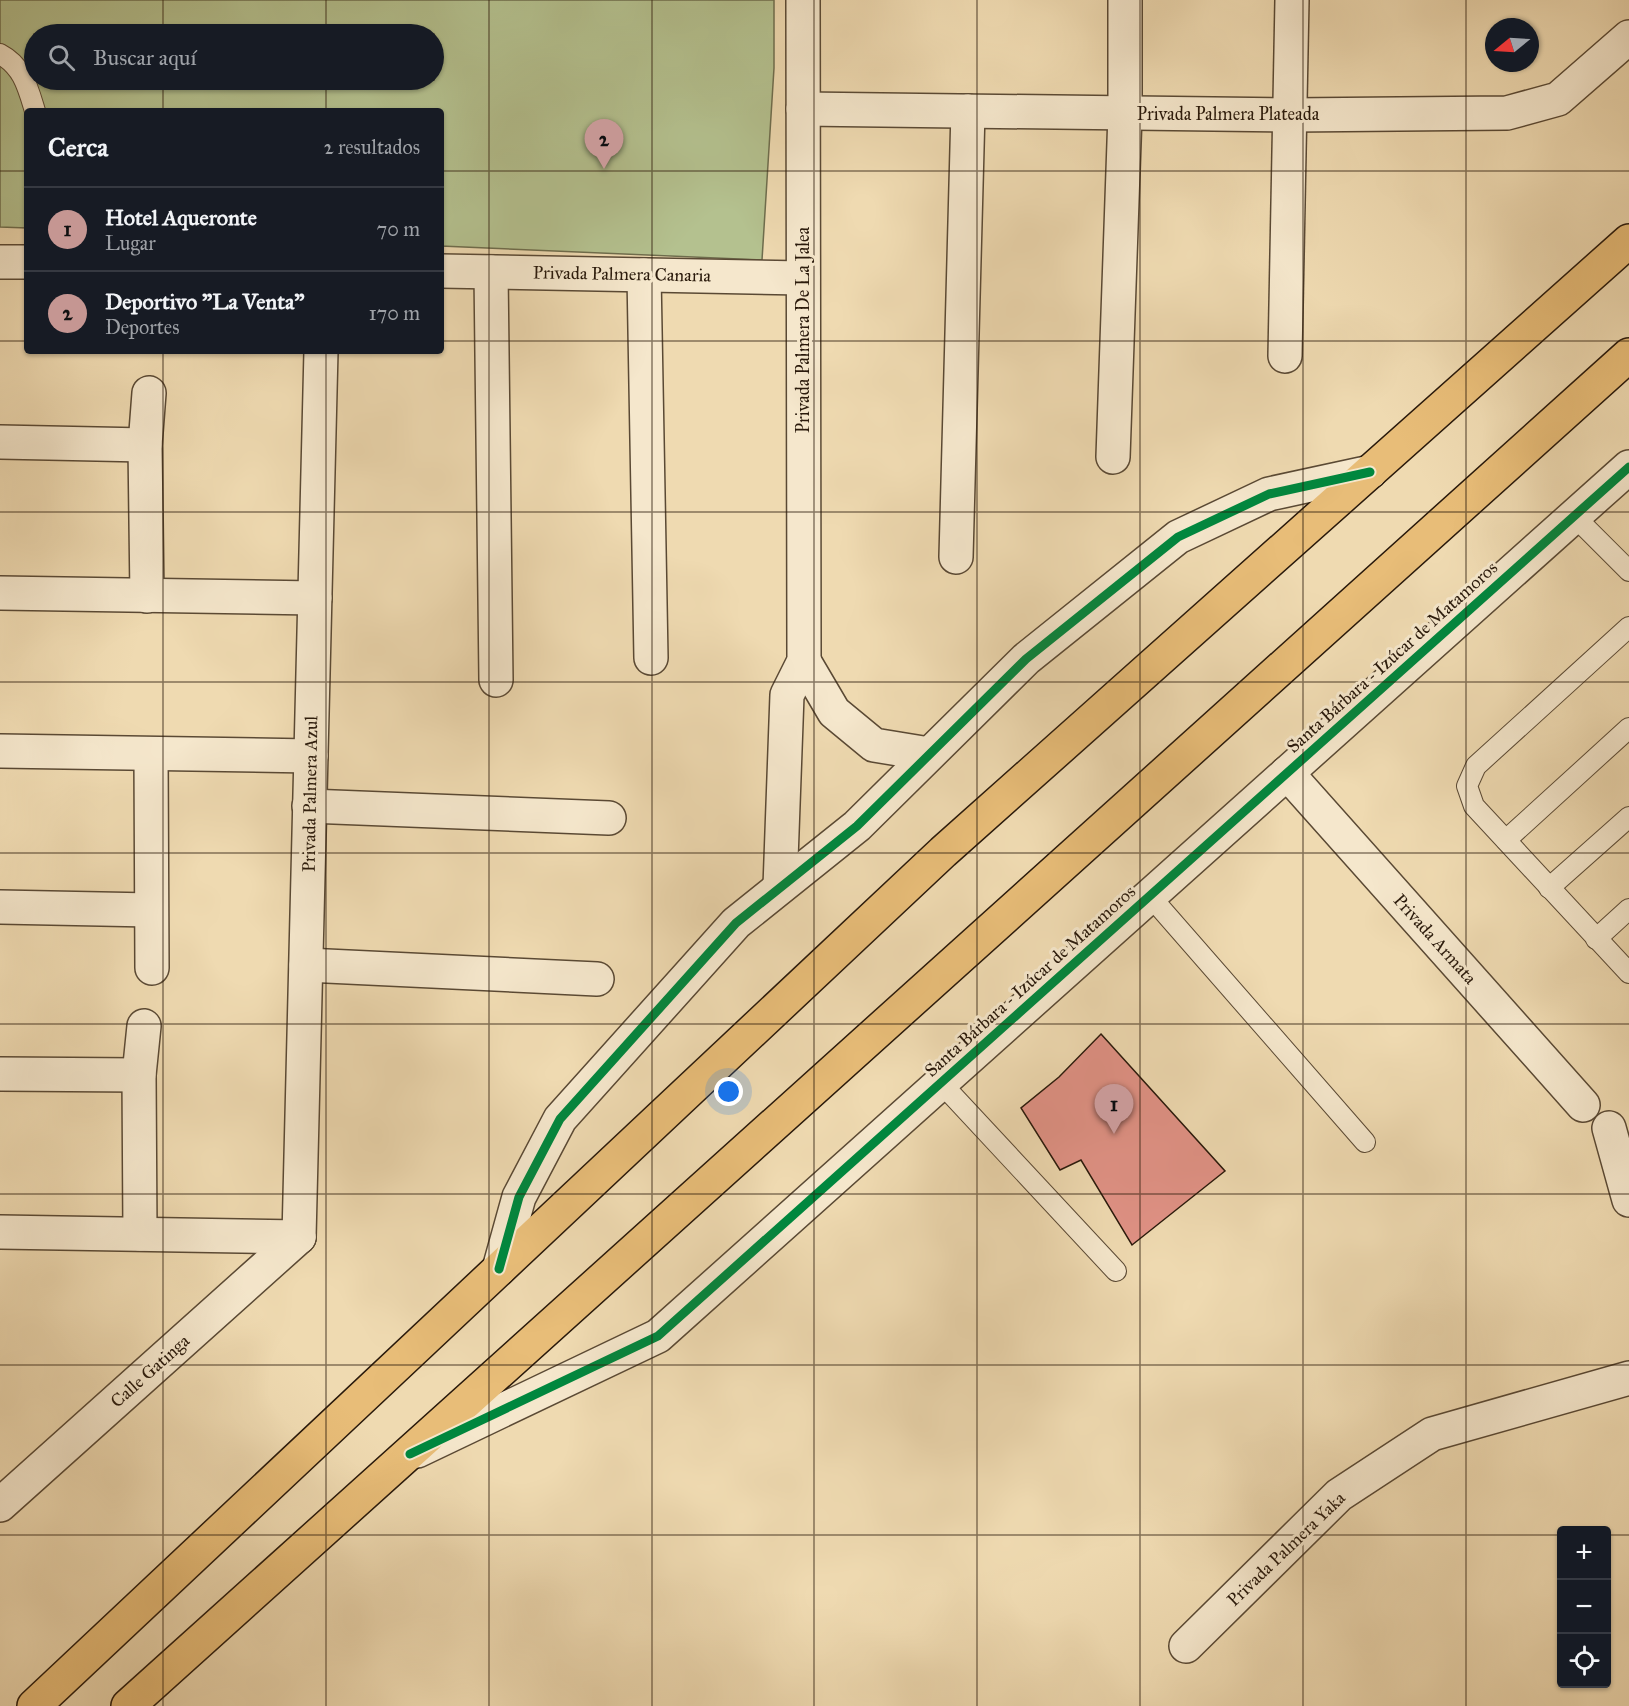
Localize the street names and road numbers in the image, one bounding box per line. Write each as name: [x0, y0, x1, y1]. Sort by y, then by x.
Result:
street label: Privada Palmera Plateada: [1137, 103, 1320, 125]
street label: Privada Palmera De La Jalea: [792, 226, 815, 433]
street label: Privada Palmera Canaria: [533, 261, 712, 287]
street label: Santa Bárbara - Izúcar de Matamoros: [1282, 556, 1502, 758]
street label: Privada Palmera Azul: [298, 715, 322, 872]
street label: Santa Bárbara - Izúcar de Matamoros: [920, 880, 1140, 1082]
street label: Privada Armata: [1389, 889, 1482, 989]
street label: Calle Gatinga: [106, 1330, 195, 1413]
street label: Privada Palmera Yaka: [1222, 1487, 1350, 1611]

